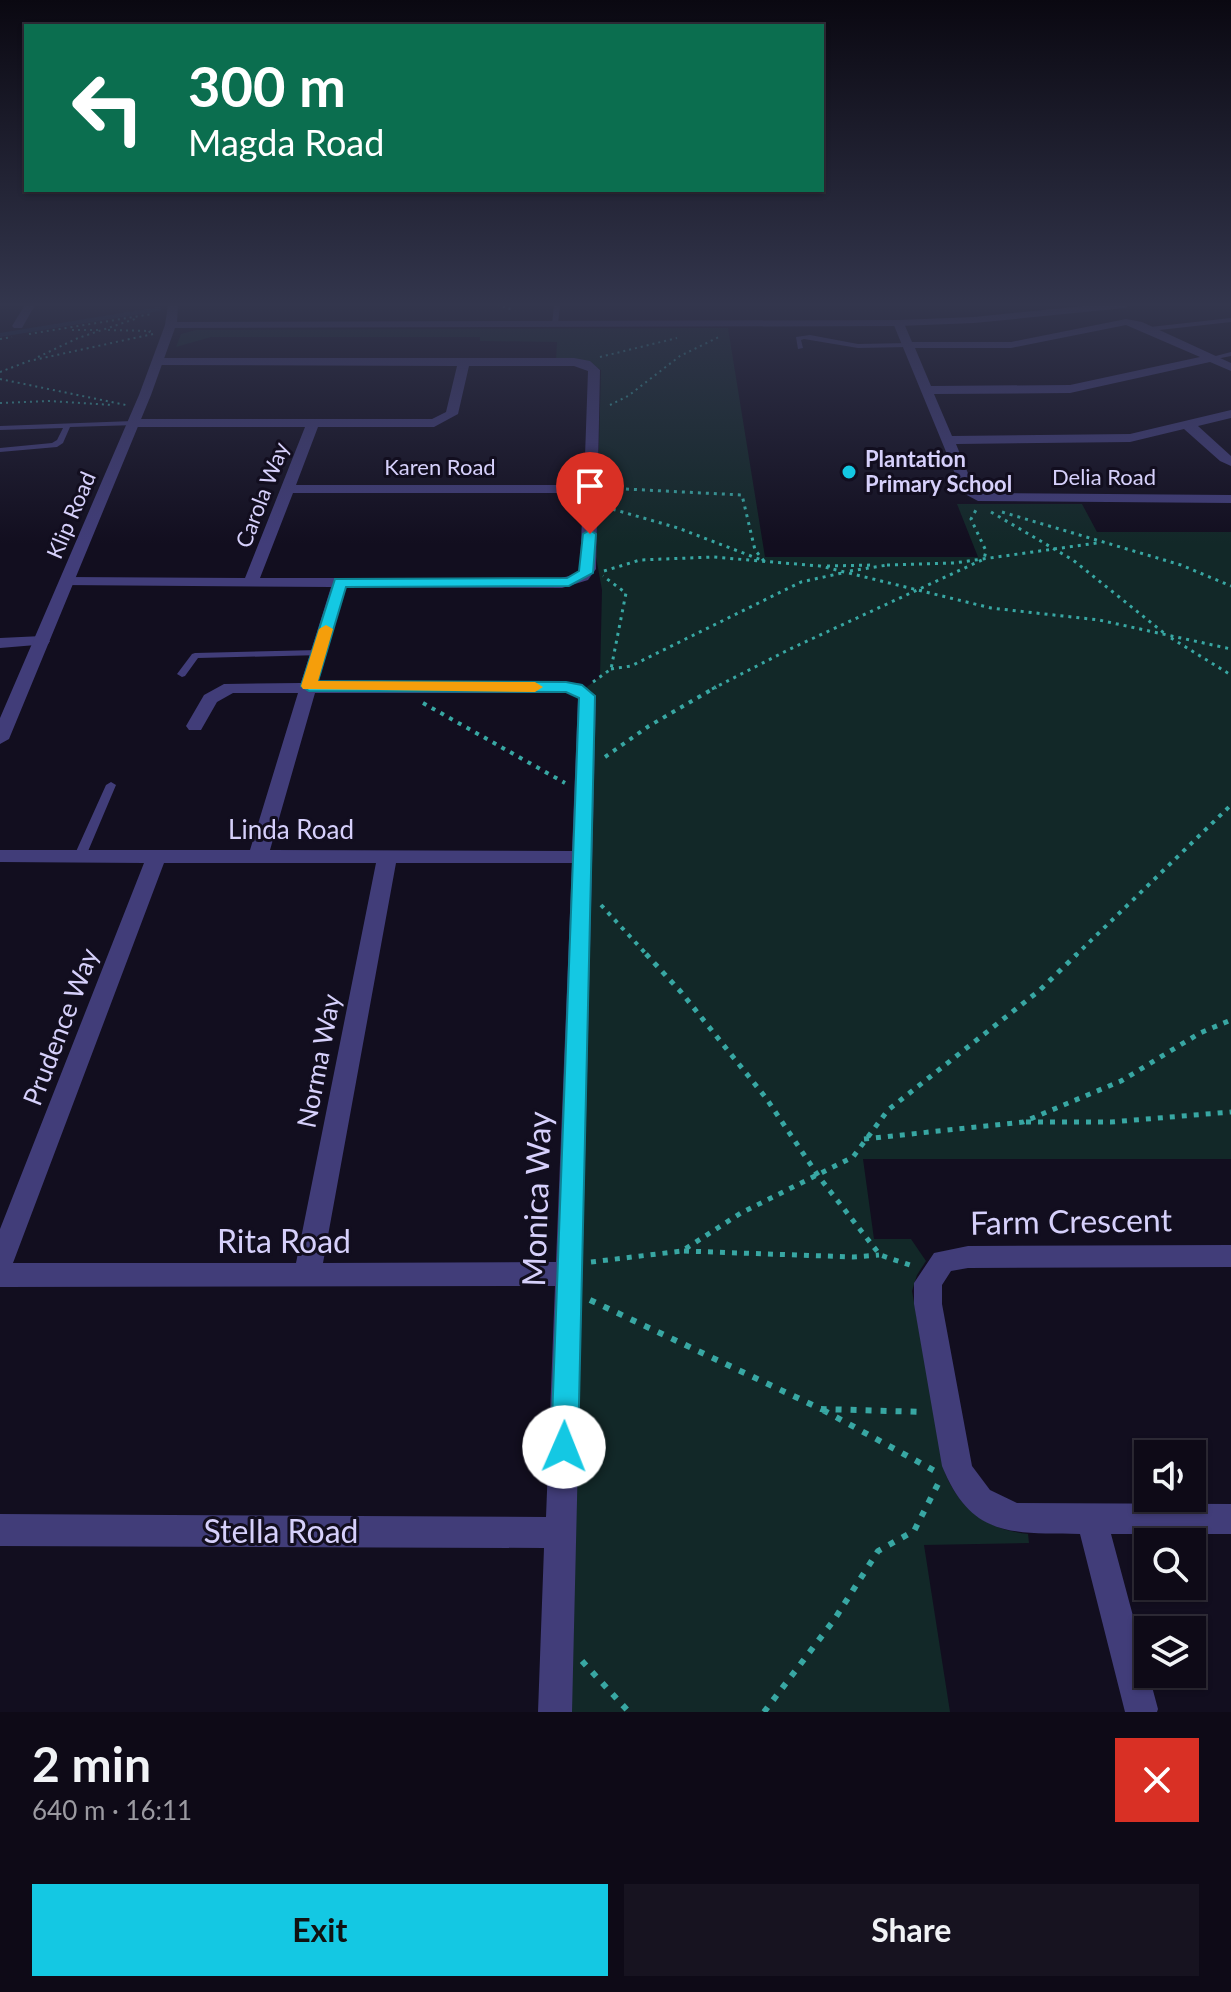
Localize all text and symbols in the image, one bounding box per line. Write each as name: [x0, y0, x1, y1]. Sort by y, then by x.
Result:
text: 300 m: [188, 52, 346, 119]
icon: left: [56, 56, 160, 160]
text: Magda Road: [188, 120, 384, 164]
street label: Carola Way: [229, 438, 294, 551]
place label: Plantation Primary School: [865, 445, 1012, 497]
pin: [556, 452, 624, 534]
street label: Karen Road: [384, 453, 496, 480]
marker: Plantation Primary School: [840, 463, 858, 481]
street label: Delia Road: [1052, 463, 1156, 490]
icon: arrive: [568, 464, 612, 508]
street label: Klip Road: [40, 467, 101, 562]
street label: Linda Road: [228, 813, 354, 845]
street label: Prudence Way: [15, 943, 105, 1110]
street label: Norma Way: [289, 991, 347, 1130]
street label: Monica Way: [513, 1110, 558, 1287]
street label: Farm Crescent: [970, 1199, 1173, 1242]
street label: Rita Road: [217, 1221, 351, 1260]
position arrow: [522, 1405, 606, 1489]
map controls: [1134, 1440, 1206, 1688]
button: sound: [1134, 1440, 1206, 1512]
street label: Stella Road: [203, 1511, 359, 1550]
button: search: [1134, 1528, 1206, 1600]
button: layers: [1134, 1616, 1206, 1688]
text: 2 min: [32, 1735, 151, 1792]
button: close: [1115, 1738, 1199, 1822]
text: 640 m · 16:11: [32, 1794, 192, 1826]
button: Exit: [32, 1884, 608, 1976]
button: Share: [624, 1884, 1199, 1976]

